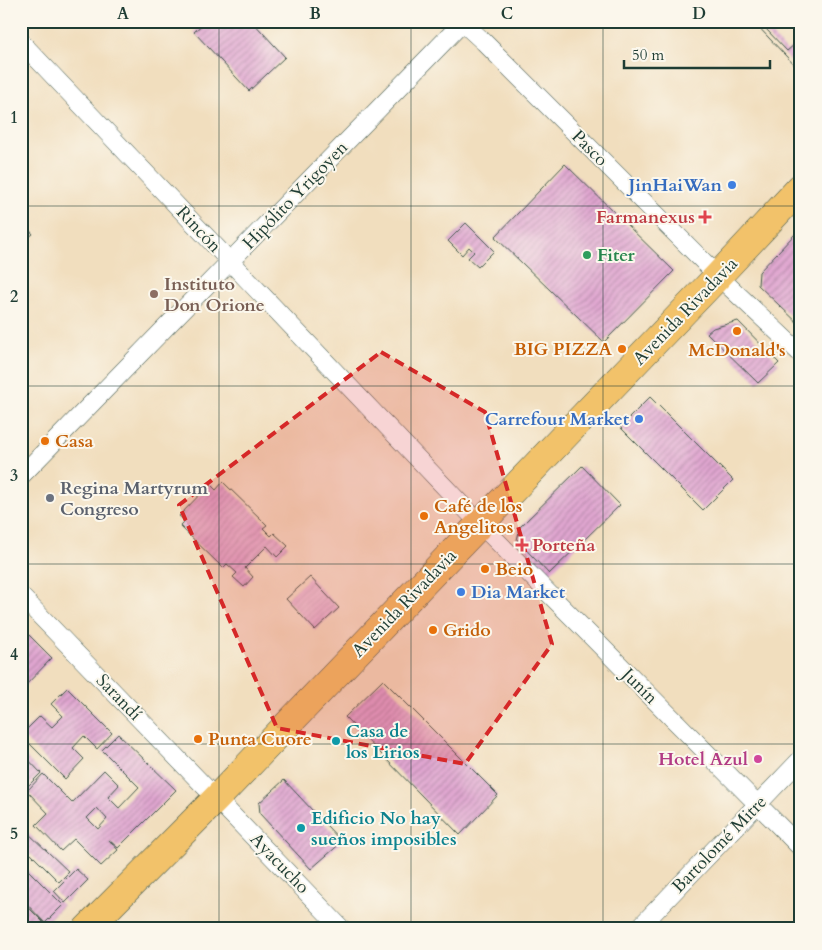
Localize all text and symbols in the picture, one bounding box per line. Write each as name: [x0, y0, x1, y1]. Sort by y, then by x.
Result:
text: A: [117, 3, 129, 25]
text: B: [309, 3, 321, 25]
text: C: [501, 3, 513, 25]
text: D: [692, 3, 706, 25]
scale bar: [624, 38, 771, 70]
text: 50 m: [632, 45, 664, 65]
text: 1: [10, 107, 18, 129]
street label: Pasco: [566, 125, 614, 172]
street label: Hipólito Yrigoyen: [237, 135, 354, 255]
place label: JinHaiWan: [625, 173, 722, 198]
marker: JinHaiWan: [726, 179, 738, 191]
street label: Rincón: [170, 200, 227, 259]
place label: Farmanexus: [596, 205, 695, 230]
marker: Farmanexus: [699, 211, 711, 223]
place label: Fiter: [597, 243, 636, 268]
marker: Fiter: [581, 249, 593, 261]
street label: Avenida Rivadavia: [627, 252, 744, 371]
place label: Instituto Don Orione: [164, 272, 265, 318]
text: 2: [10, 286, 18, 308]
marker: Instituto Don Orione: [148, 288, 160, 300]
marker: McDonald's: [731, 325, 743, 337]
place label: BIG PIZZA: [514, 337, 612, 362]
place label: McDonald's: [688, 338, 786, 363]
marker: BIG PIZZA: [616, 343, 628, 355]
place label: Carrefour Market: [485, 407, 630, 432]
marker: Carrefour Market: [633, 413, 645, 425]
place label: Casa: [55, 429, 94, 454]
marker: Casa: [39, 435, 51, 447]
text: 3: [10, 465, 18, 487]
place label: Regina Martyrum Congreso: [60, 476, 209, 522]
marker: Regina Martyrum Congreso: [44, 492, 56, 504]
place label: Café de los Angelitos: [434, 494, 522, 540]
marker: Café de los Angelitos: [418, 510, 430, 522]
place label: Porteña: [532, 533, 595, 558]
marker: Porteña: [516, 539, 528, 551]
street label: Avenida Rivadavia: [346, 544, 463, 663]
place label: Beio: [495, 557, 533, 582]
marker: Beio: [479, 563, 491, 575]
place label: Dia Market: [471, 580, 566, 605]
marker: Dia Market: [455, 586, 467, 598]
place label: Grido: [443, 618, 491, 643]
marker: Grido: [427, 624, 439, 636]
text: 4: [10, 644, 18, 666]
street label: Junín: [614, 661, 664, 710]
street label: Sarandí: [90, 669, 147, 726]
place label: Casa de los Lirios: [346, 719, 420, 765]
place label: Punta Cuore: [208, 727, 312, 752]
marker: Punta Cuore: [192, 733, 204, 745]
marker: Casa de los Lirios: [330, 735, 342, 747]
place label: Hotel Azul: [658, 747, 748, 772]
marker: Hotel Azul: [752, 753, 764, 765]
street label: Bartolomé Mitre: [666, 790, 772, 899]
place label: Edificio No hay sueños imposibles: [311, 806, 457, 852]
marker: Edificio No hay sueños imposibles: [295, 822, 307, 834]
text: 5: [10, 823, 18, 845]
street label: Ayacucho: [244, 827, 315, 900]

